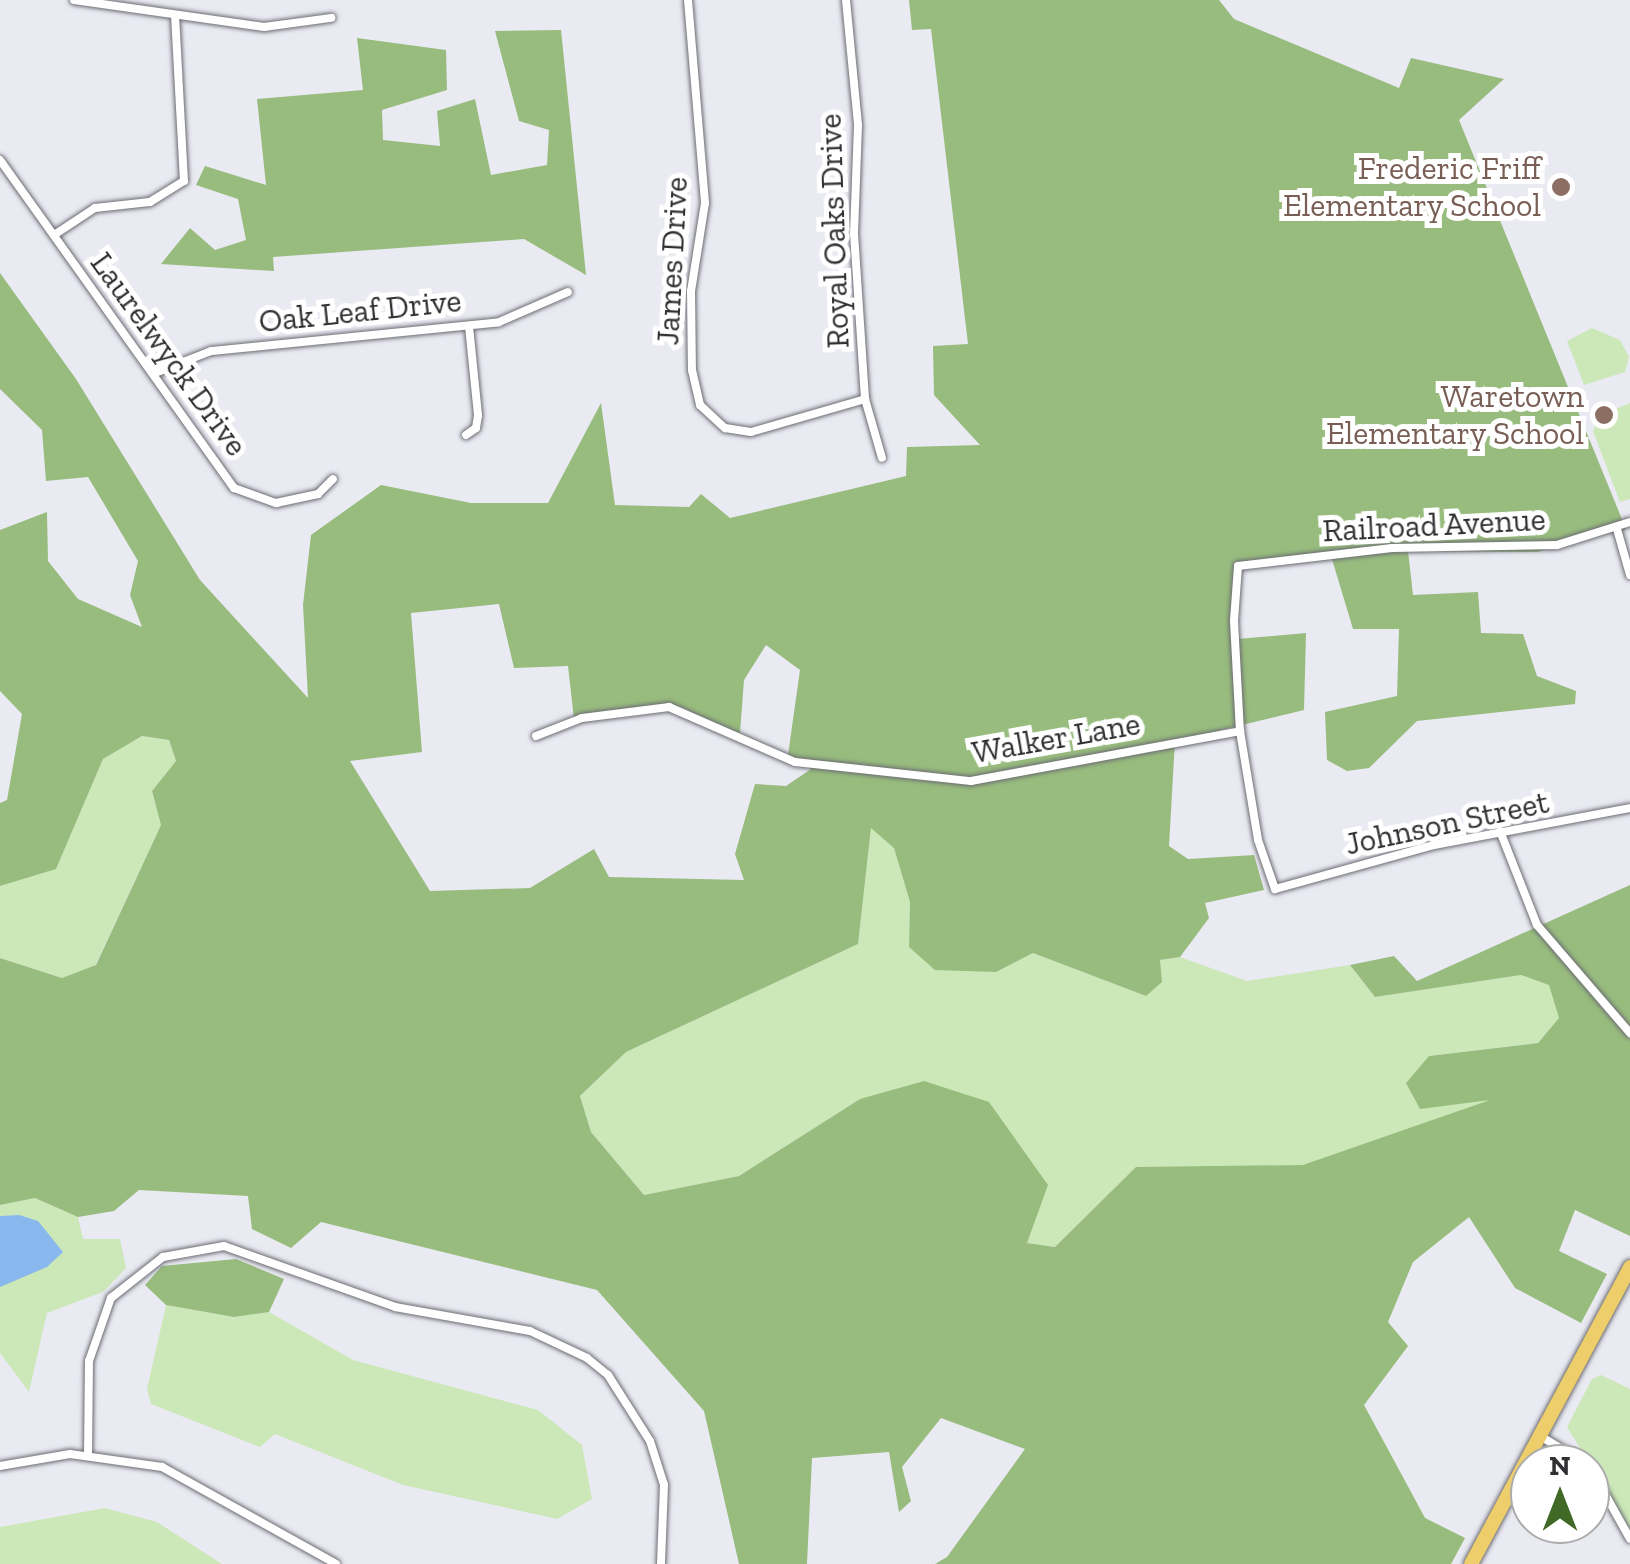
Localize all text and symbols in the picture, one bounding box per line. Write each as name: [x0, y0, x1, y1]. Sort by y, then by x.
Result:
street label: Royal Oaks Drive: [811, 113, 857, 349]
place label: Frederic Friff Elementary School: [1282, 150, 1541, 225]
street label: James Drive: [648, 176, 696, 346]
marker: Frederic Friff Elementary School: [1550, 176, 1572, 198]
street label: Laurelwyck Drive: [82, 245, 256, 463]
street label: Oak Leaf Drive: [257, 281, 463, 341]
place label: Waretown Elementary School: [1325, 378, 1584, 453]
marker: Waretown Elementary School: [1593, 404, 1615, 426]
street label: Railroad Avenue: [1321, 500, 1547, 550]
street label: Walker Lane: [969, 704, 1143, 772]
street label: Johnson Street: [1342, 783, 1552, 863]
north arrow: [1510, 1444, 1610, 1544]
text: N: [1549, 1449, 1571, 1482]

